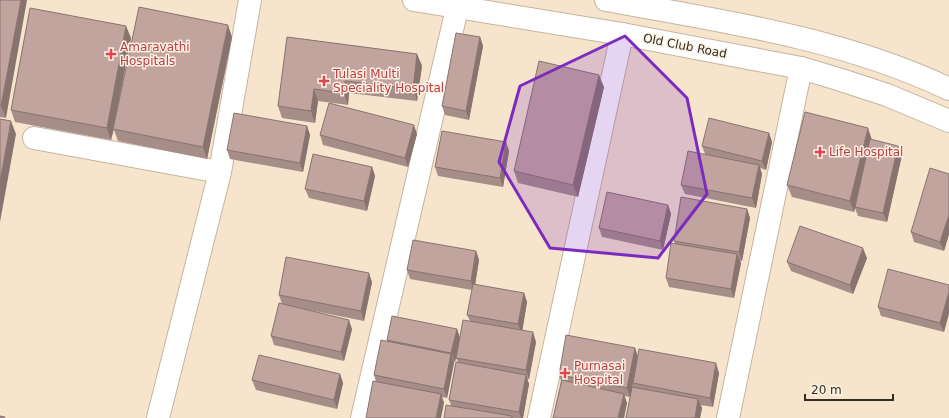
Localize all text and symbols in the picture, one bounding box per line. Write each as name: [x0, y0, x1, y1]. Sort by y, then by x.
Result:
street label: Old Club Road: [642, 31, 728, 61]
place label: Amaravathi Hospitals: [120, 40, 190, 68]
marker: Amaravathi Hospitals: [105, 48, 117, 60]
place label: Tulasi Multi Speciality Hospital: [332, 67, 444, 95]
marker: Tulasi Multi Speciality Hospital: [318, 75, 330, 87]
place label: Life Hospital: [829, 145, 903, 159]
marker: Life Hospital: [814, 146, 826, 158]
place label: Purnasai Hospital: [574, 359, 625, 387]
marker: Purnasai Hospital: [559, 367, 571, 379]
scale bar: [805, 376, 893, 402]
text: 20 m: [811, 383, 842, 397]

